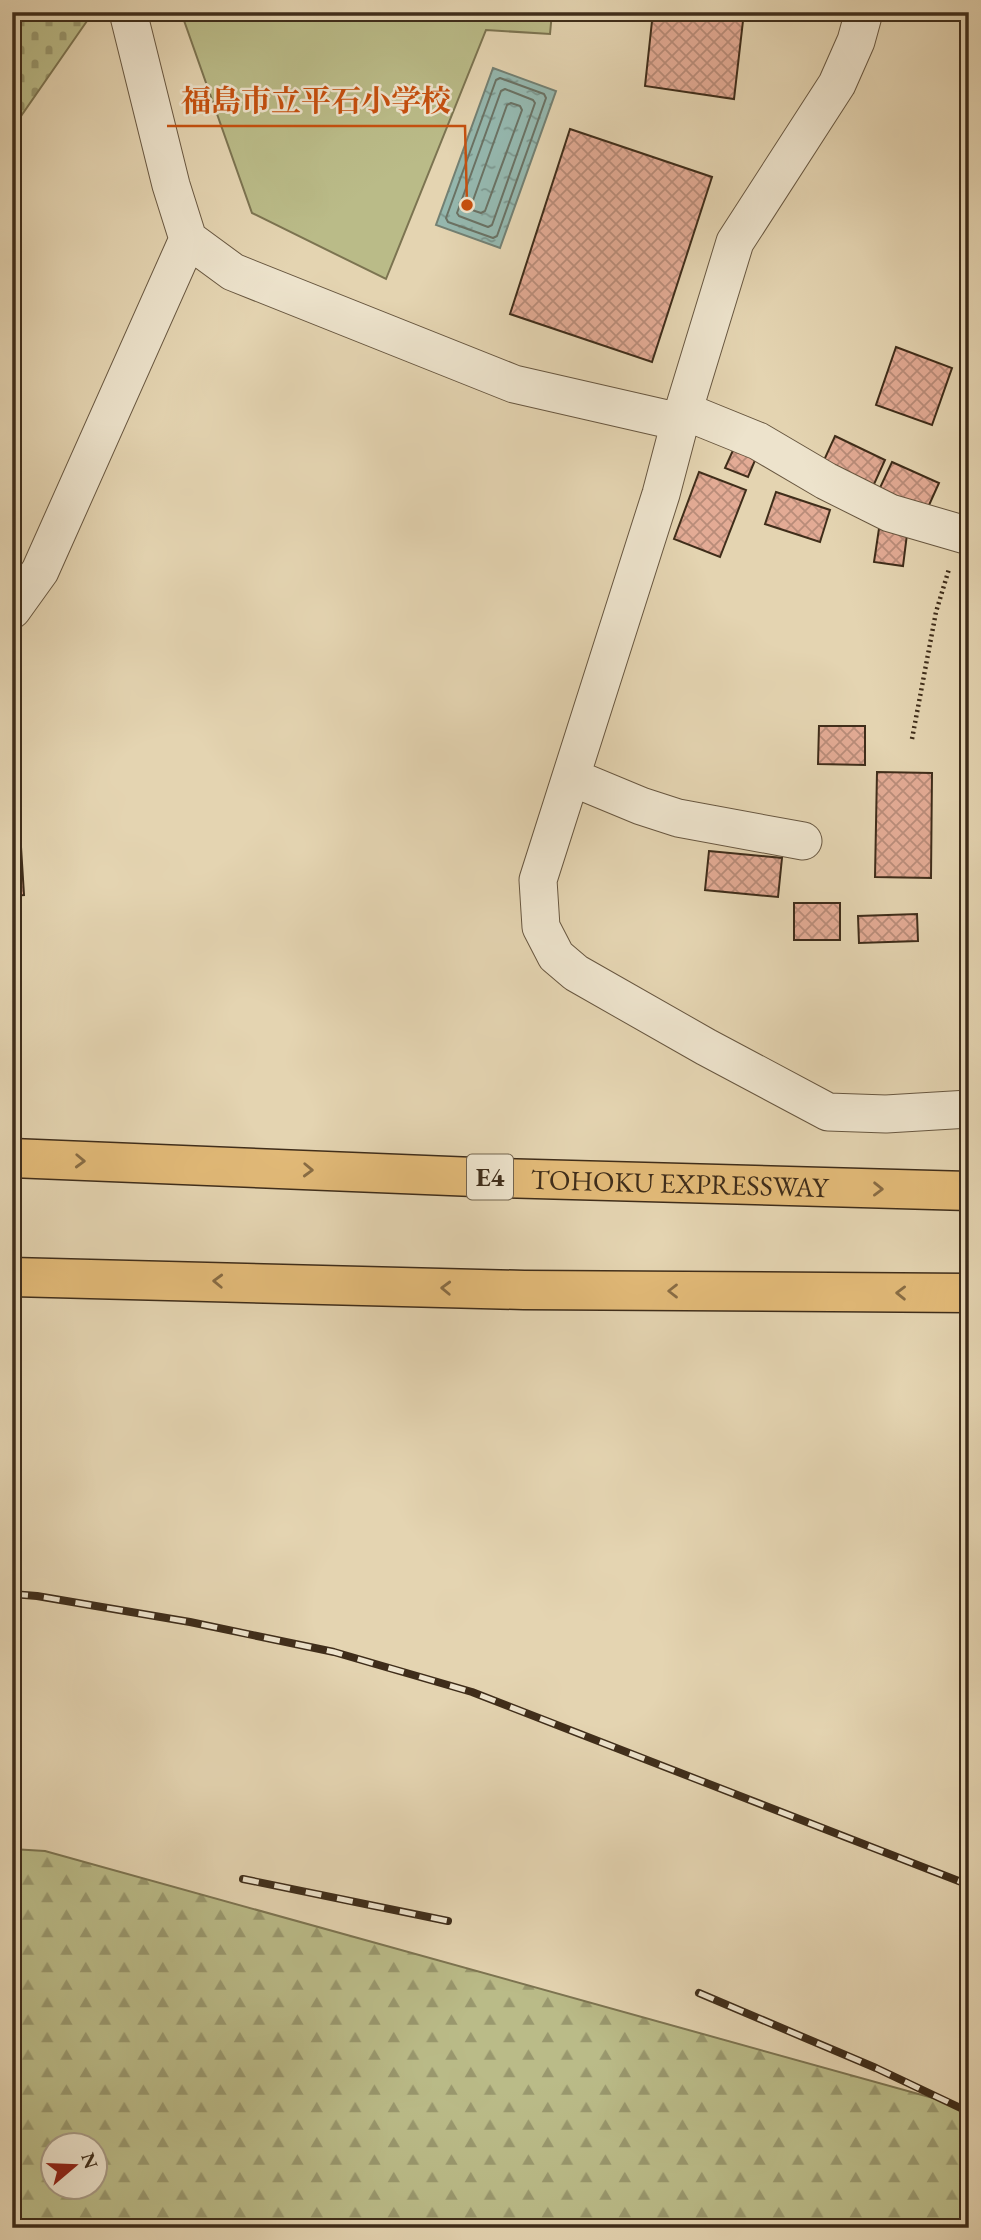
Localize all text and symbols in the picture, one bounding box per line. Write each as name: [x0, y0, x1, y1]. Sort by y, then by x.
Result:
callout: 福島市立平石小学校: [167, 75, 465, 126]
text: 福島市立平石小学校: [181, 81, 451, 120]
one-way arrow: [75, 1153, 86, 1168]
road number: E4: [467, 1154, 513, 1200]
street label: TOHOKU EXPRESSWAY: [530, 1161, 830, 1205]
one-way arrow: [303, 1163, 314, 1178]
one-way arrow: [873, 1181, 884, 1196]
one-way arrow: [212, 1273, 223, 1289]
one-way arrow: [440, 1280, 450, 1296]
one-way arrow: [667, 1283, 678, 1299]
one-way arrow: [895, 1285, 905, 1301]
north arrow: [38, 2132, 108, 2202]
text: N: [75, 2149, 104, 2173]

